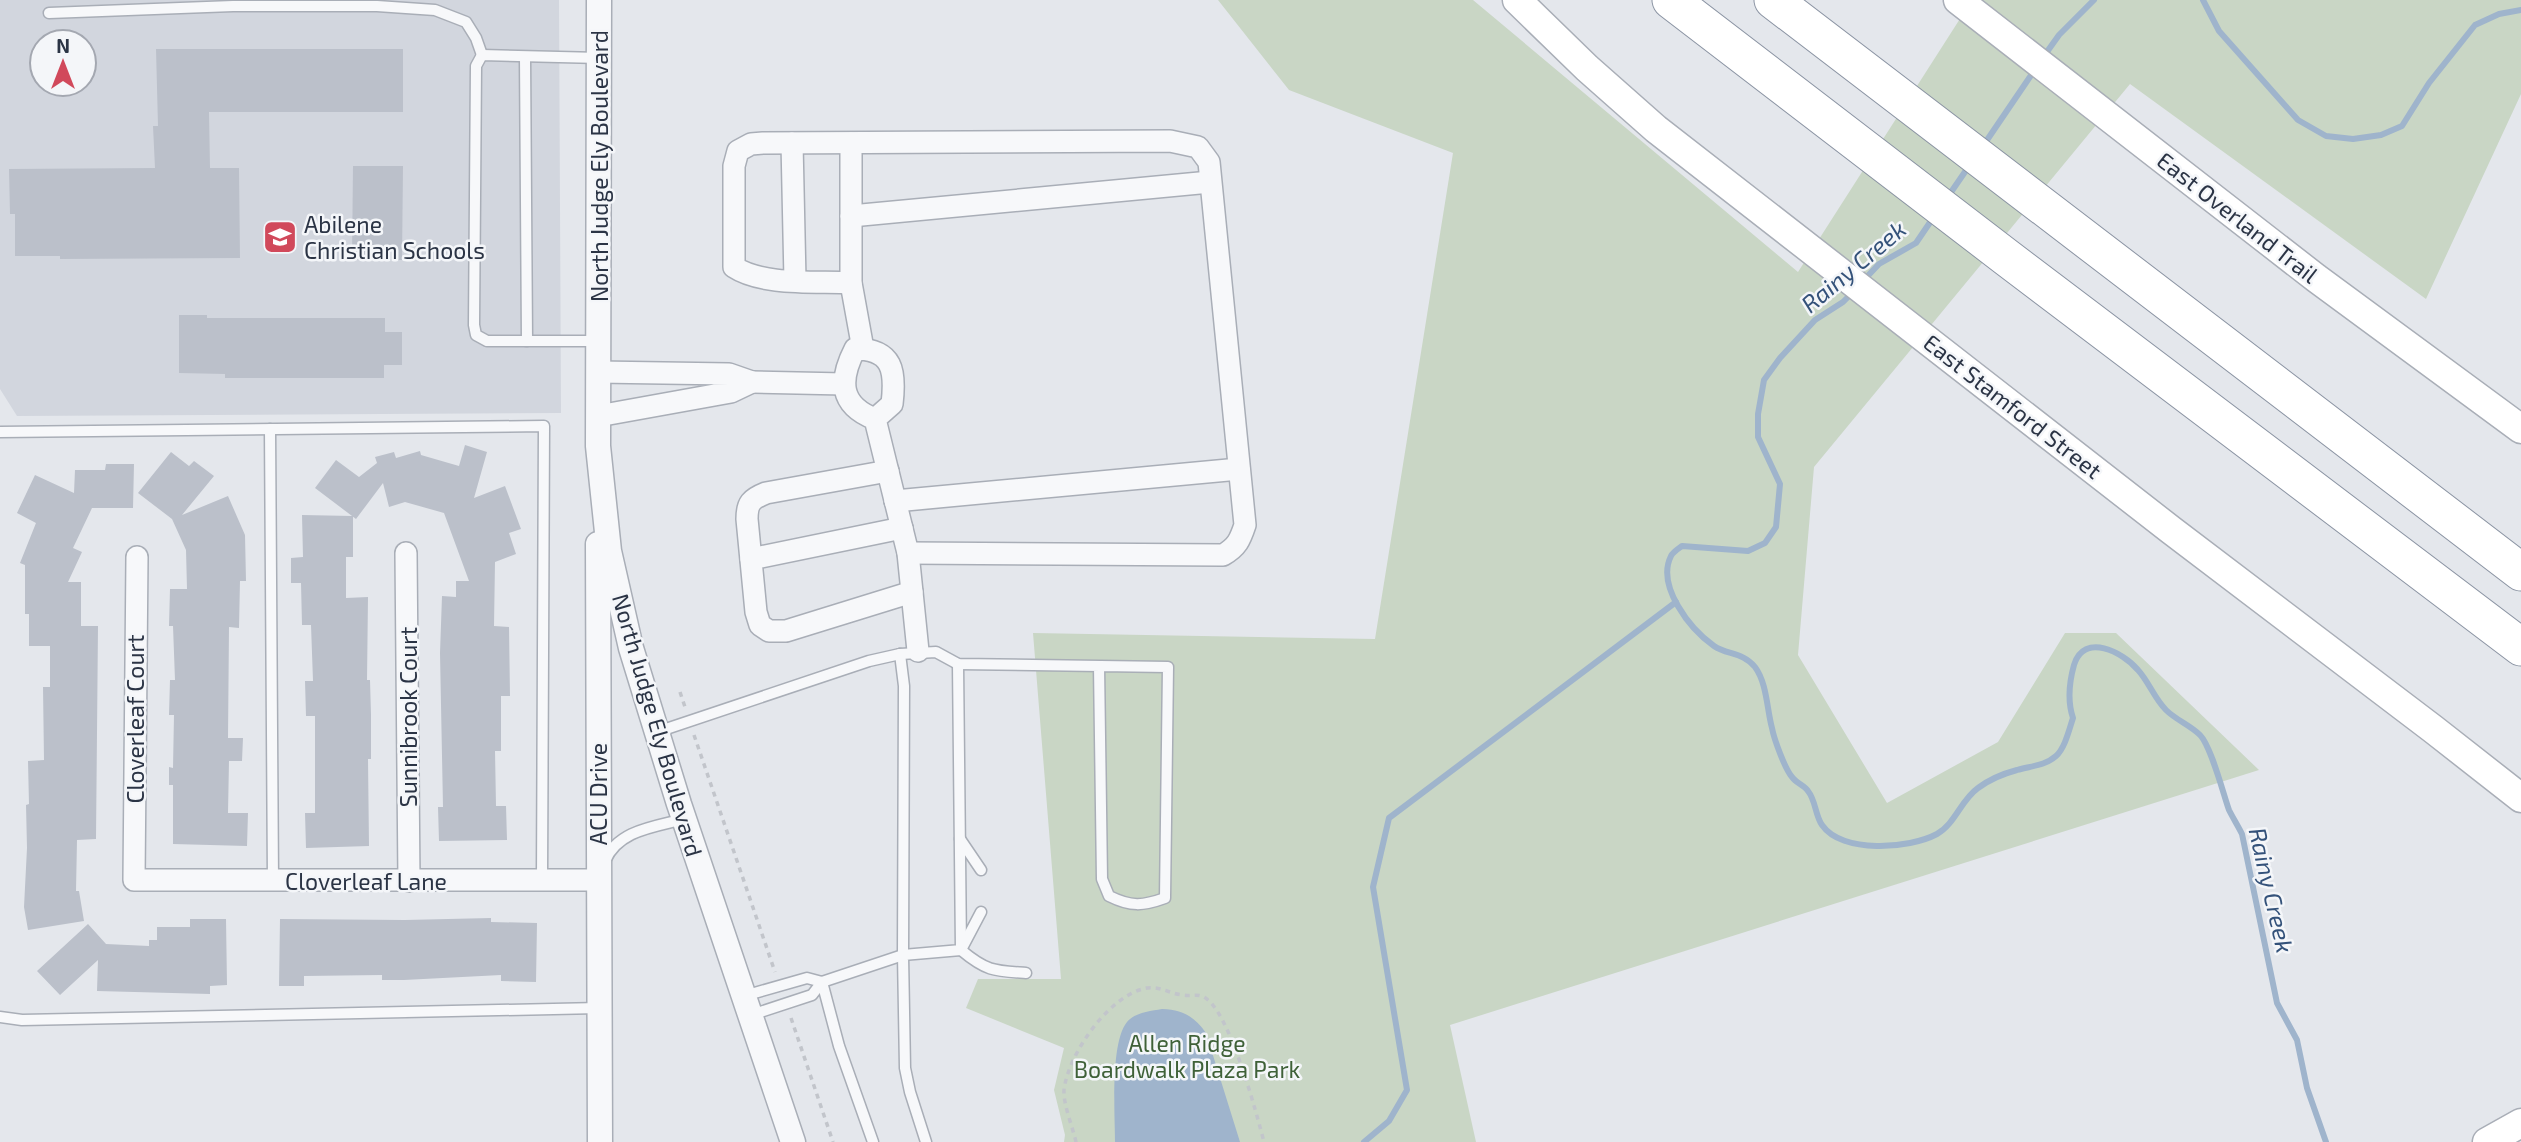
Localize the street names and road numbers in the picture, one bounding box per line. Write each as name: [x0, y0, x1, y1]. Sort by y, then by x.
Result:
street label: North Judge Ely Boulevard: [585, 30, 613, 302]
street label: East Overland Trail: [2152, 146, 2324, 289]
street label: East Stamford Street: [1918, 328, 2108, 484]
street label: North Judge Ely Boulevard: [607, 590, 709, 860]
street label: Sunnibrook Court: [394, 627, 422, 807]
street label: Cloverleaf Court: [121, 634, 149, 804]
street label: ACU Drive: [584, 743, 612, 845]
street label: Cloverleaf Lane: [285, 867, 447, 895]

